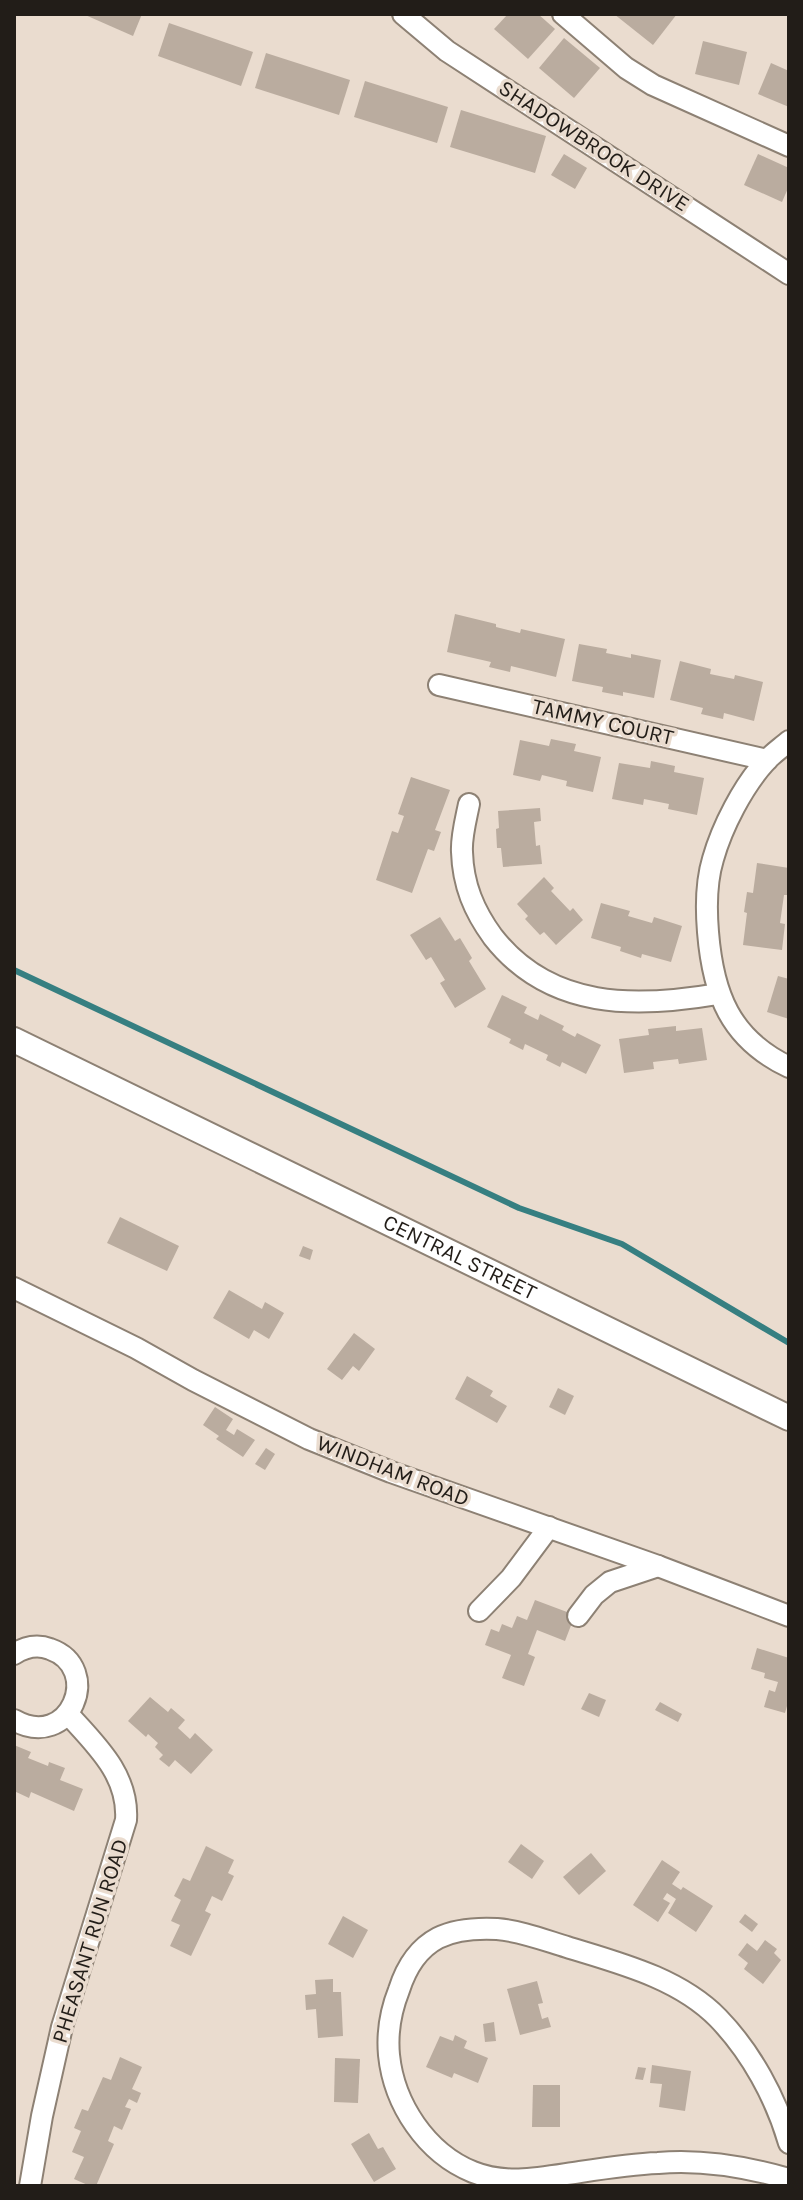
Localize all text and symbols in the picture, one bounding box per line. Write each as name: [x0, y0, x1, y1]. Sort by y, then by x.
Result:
street label: SHADOWBROOK DRIVE: [494, 75, 694, 217]
street label: TAMMY COURT: [530, 693, 676, 751]
street label: CENTRAL STREET: [379, 1209, 541, 1306]
street label: WINDHAM ROAD: [313, 1430, 473, 1512]
street label: PHEASANT RUN ROAD: [47, 1836, 133, 2046]

